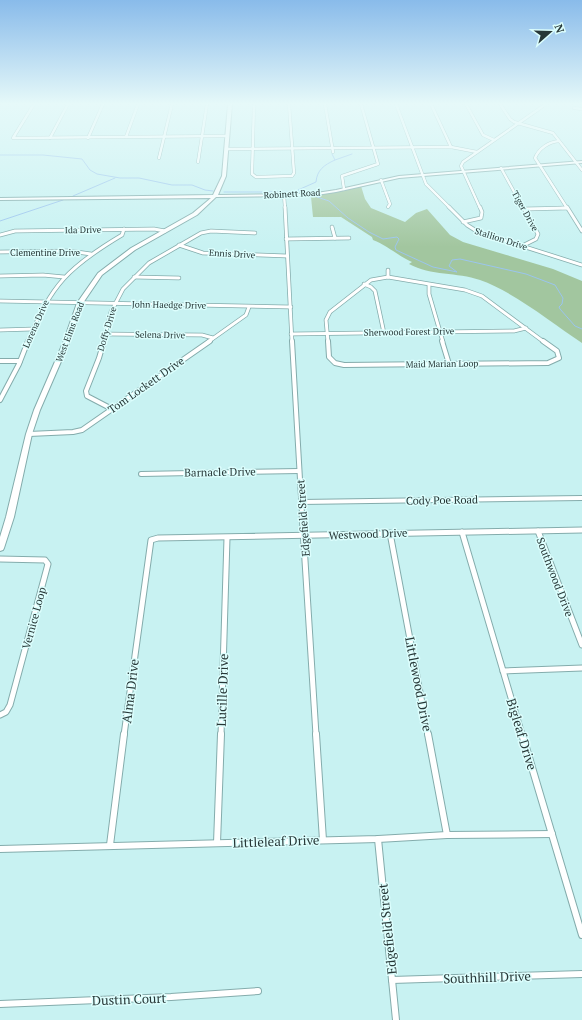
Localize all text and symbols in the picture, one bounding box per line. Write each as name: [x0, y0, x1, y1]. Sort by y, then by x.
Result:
north arrow: [530, 12, 570, 52]
text: N: [551, 22, 568, 36]
street label: Robinett Road: [263, 187, 321, 201]
street label: Tiger Drive: [509, 189, 541, 234]
street label: Ida Drive: [65, 224, 102, 236]
street label: Stallion Drive: [473, 225, 529, 253]
street label: Clementine Drive: [10, 247, 81, 259]
street label: Ennis Drive: [209, 247, 256, 261]
street label: Lorena Drive: [20, 298, 52, 350]
street label: John Haedge Drive: [132, 298, 207, 312]
street label: West Elms Road: [53, 300, 87, 364]
street label: Doffy Drive: [95, 305, 120, 353]
street label: Sherwood Forest Drive: [364, 325, 455, 339]
street label: Selena Drive: [135, 329, 186, 341]
street label: Tom Lockett Drive: [105, 353, 187, 416]
street label: Maid Marian Loop: [405, 357, 479, 371]
street label: Barnacle Drive: [184, 464, 256, 480]
street label: Edgefield Street: [293, 479, 313, 557]
street label: Cody Poe Road: [406, 492, 478, 508]
street label: Westwood Drive: [328, 526, 408, 542]
street label: Southwood Drive: [533, 535, 577, 619]
street label: Vernice Loop: [19, 585, 49, 651]
street label: Littlewood Drive: [401, 635, 437, 733]
street label: Lucille Drive: [212, 653, 232, 727]
street label: Alma Drive: [117, 658, 143, 724]
street label: Bigleaf Drive: [503, 696, 541, 772]
street label: Littleleaf Drive: [232, 830, 320, 852]
street label: Edgefield Street: [373, 882, 401, 975]
street label: Southhill Drive: [443, 966, 531, 988]
street label: Dustin Court: [91, 989, 167, 1009]

